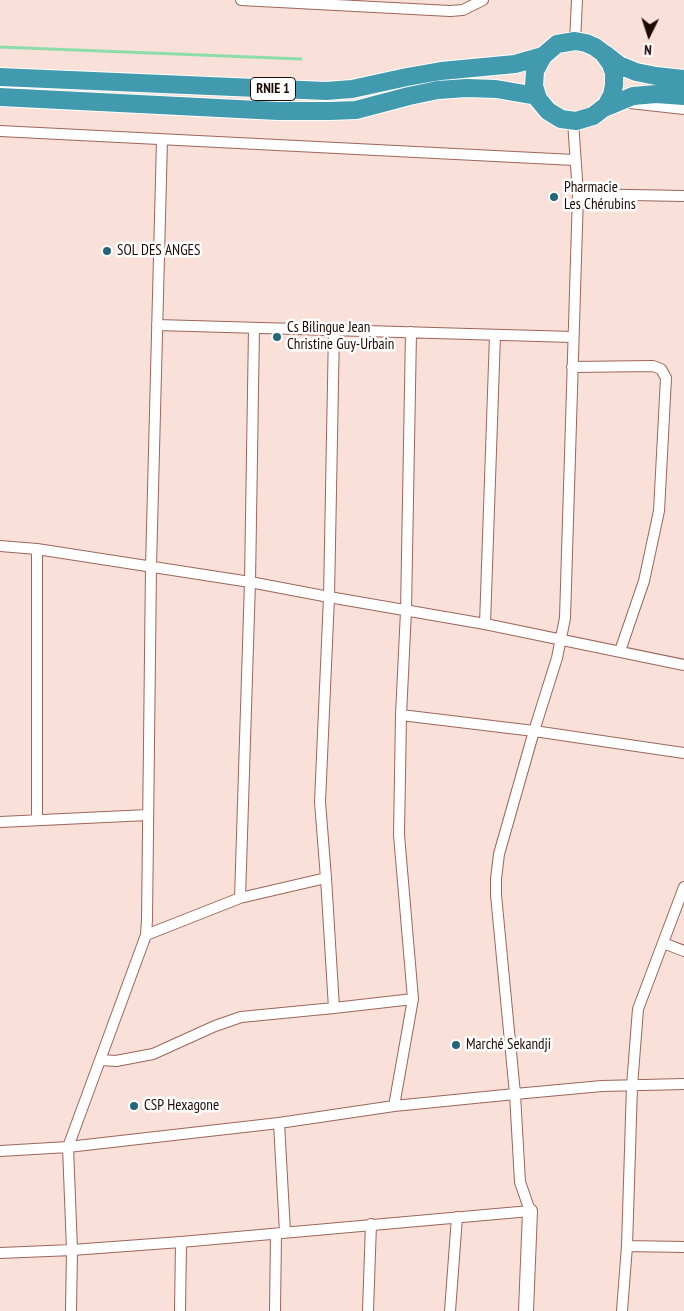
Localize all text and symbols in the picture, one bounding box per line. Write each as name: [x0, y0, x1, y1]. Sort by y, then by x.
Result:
north arrow: [624, 10, 674, 60]
text: N: [644, 41, 652, 59]
road number: RNIE 1: [250, 78, 296, 100]
place label: Pharmacie Les Chérubins: [564, 179, 636, 214]
marker: Pharmacie Les Chérubins: [548, 191, 560, 203]
place label: SOL DES ANGES: [117, 242, 200, 260]
marker: SOL DES ANGES: [101, 245, 113, 257]
place label: Cs Bilingue Jean Christine Guy-Urbain: [287, 319, 394, 354]
marker: Cs Bilingue Jean Christine Guy-Urbain: [271, 331, 283, 343]
place label: Marché Sekandji: [466, 1036, 551, 1054]
marker: Marché Sekandji: [450, 1039, 462, 1051]
place label: CSP Hexagone: [144, 1097, 219, 1115]
marker: CSP Hexagone: [128, 1100, 140, 1112]

